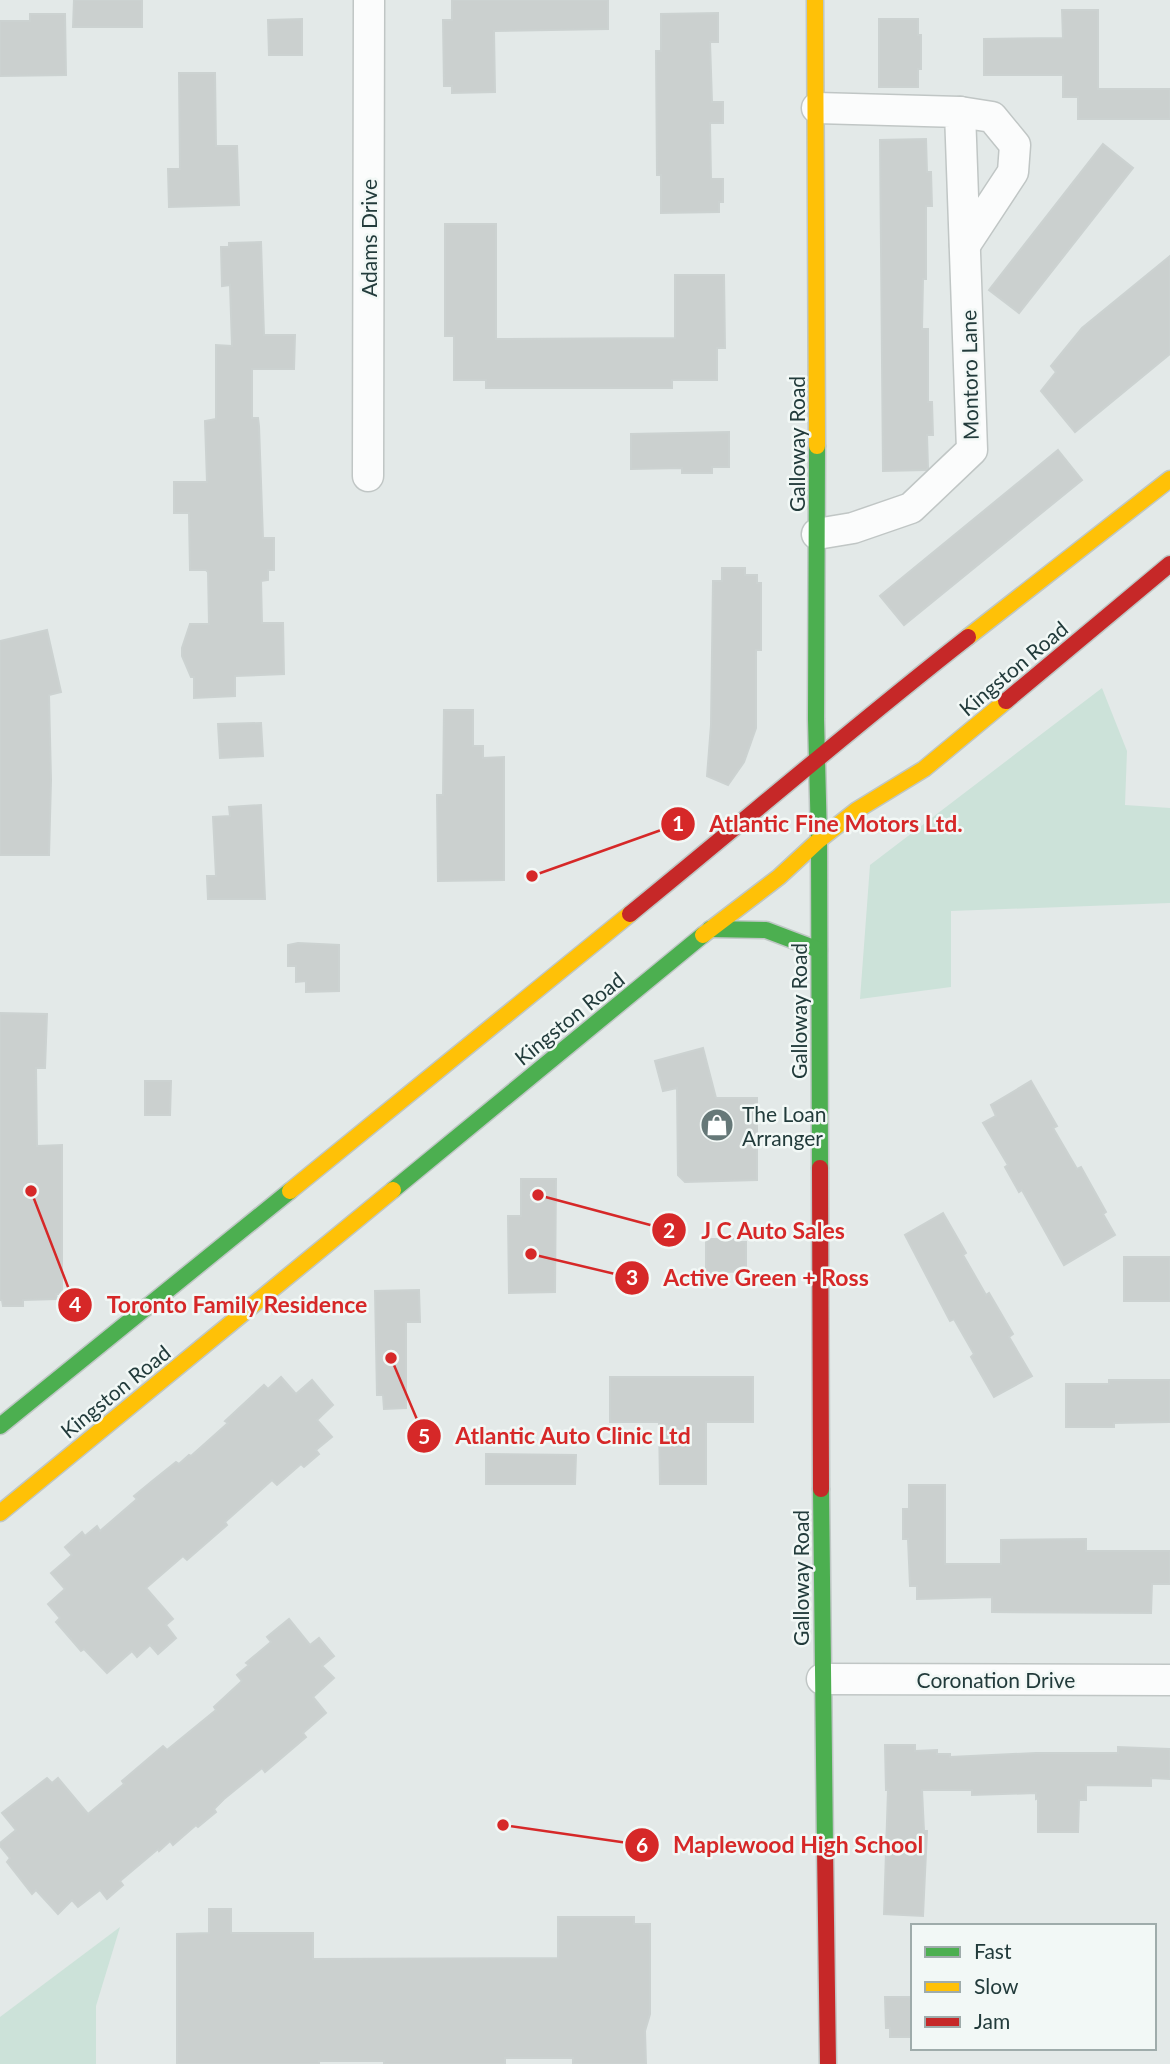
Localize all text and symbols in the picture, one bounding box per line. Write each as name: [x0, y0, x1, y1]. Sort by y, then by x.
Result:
street label: Adams Drive: [356, 179, 381, 297]
street label: Montoro Lane: [955, 310, 983, 440]
street label: Galloway Road: [784, 376, 809, 512]
street label: Kingston Road: [954, 615, 1072, 721]
callout: Atlantic Fine Motors Ltd.: [660, 802, 977, 846]
text: Atlantic Fine Motors Ltd.: [708, 809, 963, 837]
text: 1: [672, 810, 684, 835]
street label: Galloway Road: [786, 943, 811, 1079]
street label: Kingston Road: [509, 966, 629, 1070]
place label: The Loan Arranger: [742, 1101, 826, 1150]
shop icon: The Loan Arranger: [698, 1106, 736, 1144]
callout: J C Auto Sales: [651, 1208, 859, 1252]
text: J C Auto Sales: [701, 1216, 845, 1244]
text: 2: [663, 1217, 675, 1242]
callout: Active Green + Ross: [615, 1256, 883, 1300]
text: Active Green + Ross: [662, 1263, 869, 1291]
text: 3: [626, 1264, 638, 1289]
callout: Toronto Family Residence: [58, 1283, 382, 1327]
text: Toronto Family Residence: [107, 1290, 367, 1318]
text: 4: [69, 1291, 81, 1316]
street label: Kingston Road: [55, 1339, 175, 1443]
callout: Atlantic Auto Clinic Ltd: [406, 1414, 705, 1458]
text: Atlantic Auto Clinic Ltd: [454, 1421, 691, 1449]
text: 5: [418, 1423, 430, 1448]
street label: Galloway Road: [788, 1510, 813, 1646]
street label: Coronation Drive: [917, 1667, 1075, 1692]
callout: Maplewood High School: [624, 1823, 937, 1867]
text: Maplewood High School: [673, 1830, 923, 1858]
text: 6: [636, 1832, 648, 1857]
legend: [911, 1924, 1156, 2050]
text: Fast: [974, 1938, 1012, 1963]
text: Slow: [974, 1973, 1019, 1998]
text: Jam: [974, 2008, 1010, 2033]

